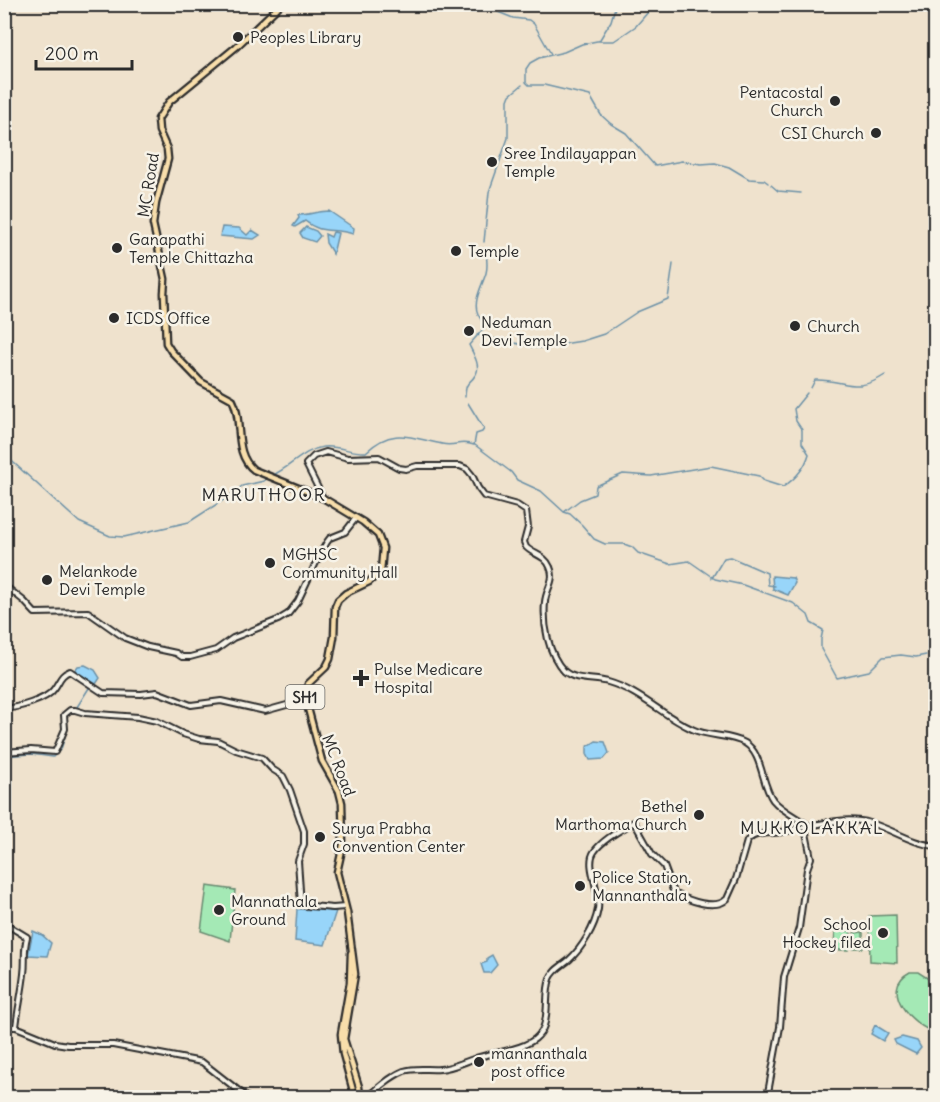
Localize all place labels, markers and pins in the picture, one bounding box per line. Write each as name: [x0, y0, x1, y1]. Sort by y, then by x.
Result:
place label: Peoples Library: [250, 27, 361, 47]
marker: Peoples Library: [231, 30, 245, 44]
place label: Pentacostal Church: [739, 82, 823, 120]
marker: Pentacostal Church: [828, 94, 842, 108]
place label: CSI Church: [781, 123, 864, 143]
marker: CSI Church: [869, 126, 883, 140]
place label: Sree Indilayappan Temple: [504, 143, 637, 181]
marker: Sree Indilayappan Temple: [485, 155, 499, 169]
place label: Ganapathi Temple Chittazha: [129, 229, 253, 267]
marker: Ganapathi Temple Chittazha: [110, 241, 124, 255]
place label: Temple: [468, 241, 519, 261]
marker: Temple: [449, 244, 463, 258]
place label: ICDS Office: [126, 308, 210, 328]
marker: ICDS Office: [107, 311, 121, 325]
place label: Neduman Devi Temple: [481, 312, 567, 350]
place label: Church: [807, 316, 860, 336]
marker: Church: [788, 319, 802, 333]
marker: Neduman Devi Temple: [462, 324, 476, 338]
place label: MGHSC Community Hall: [282, 544, 398, 582]
marker: MGHSC Community Hall: [263, 556, 277, 570]
place label: Melankode Devi Temple: [59, 561, 145, 599]
marker: Melankode Devi Temple: [40, 573, 54, 587]
place label: Pulse Medicare Hospital: [374, 659, 483, 697]
marker: Pulse Medicare Hospital: [352, 669, 370, 687]
place label: Bethel Marthoma Church: [555, 796, 687, 834]
marker: Bethel Marthoma Church: [692, 808, 706, 822]
place label: Surya Prabha Convention Center: [332, 818, 466, 856]
marker: Surya Prabha Convention Center: [313, 830, 327, 844]
place label: Police Station, Mannanthala: [592, 867, 691, 905]
marker: Police Station, Mannanthala: [573, 879, 587, 893]
place label: Mannathala Ground: [231, 891, 317, 929]
marker: Mannathala Ground: [212, 903, 226, 917]
place label: School Hockey filed: [782, 914, 871, 952]
marker: School Hockey filed: [876, 926, 890, 940]
place label: mannanthala post office: [491, 1043, 587, 1081]
marker: mannanthala post office: [472, 1055, 486, 1069]

